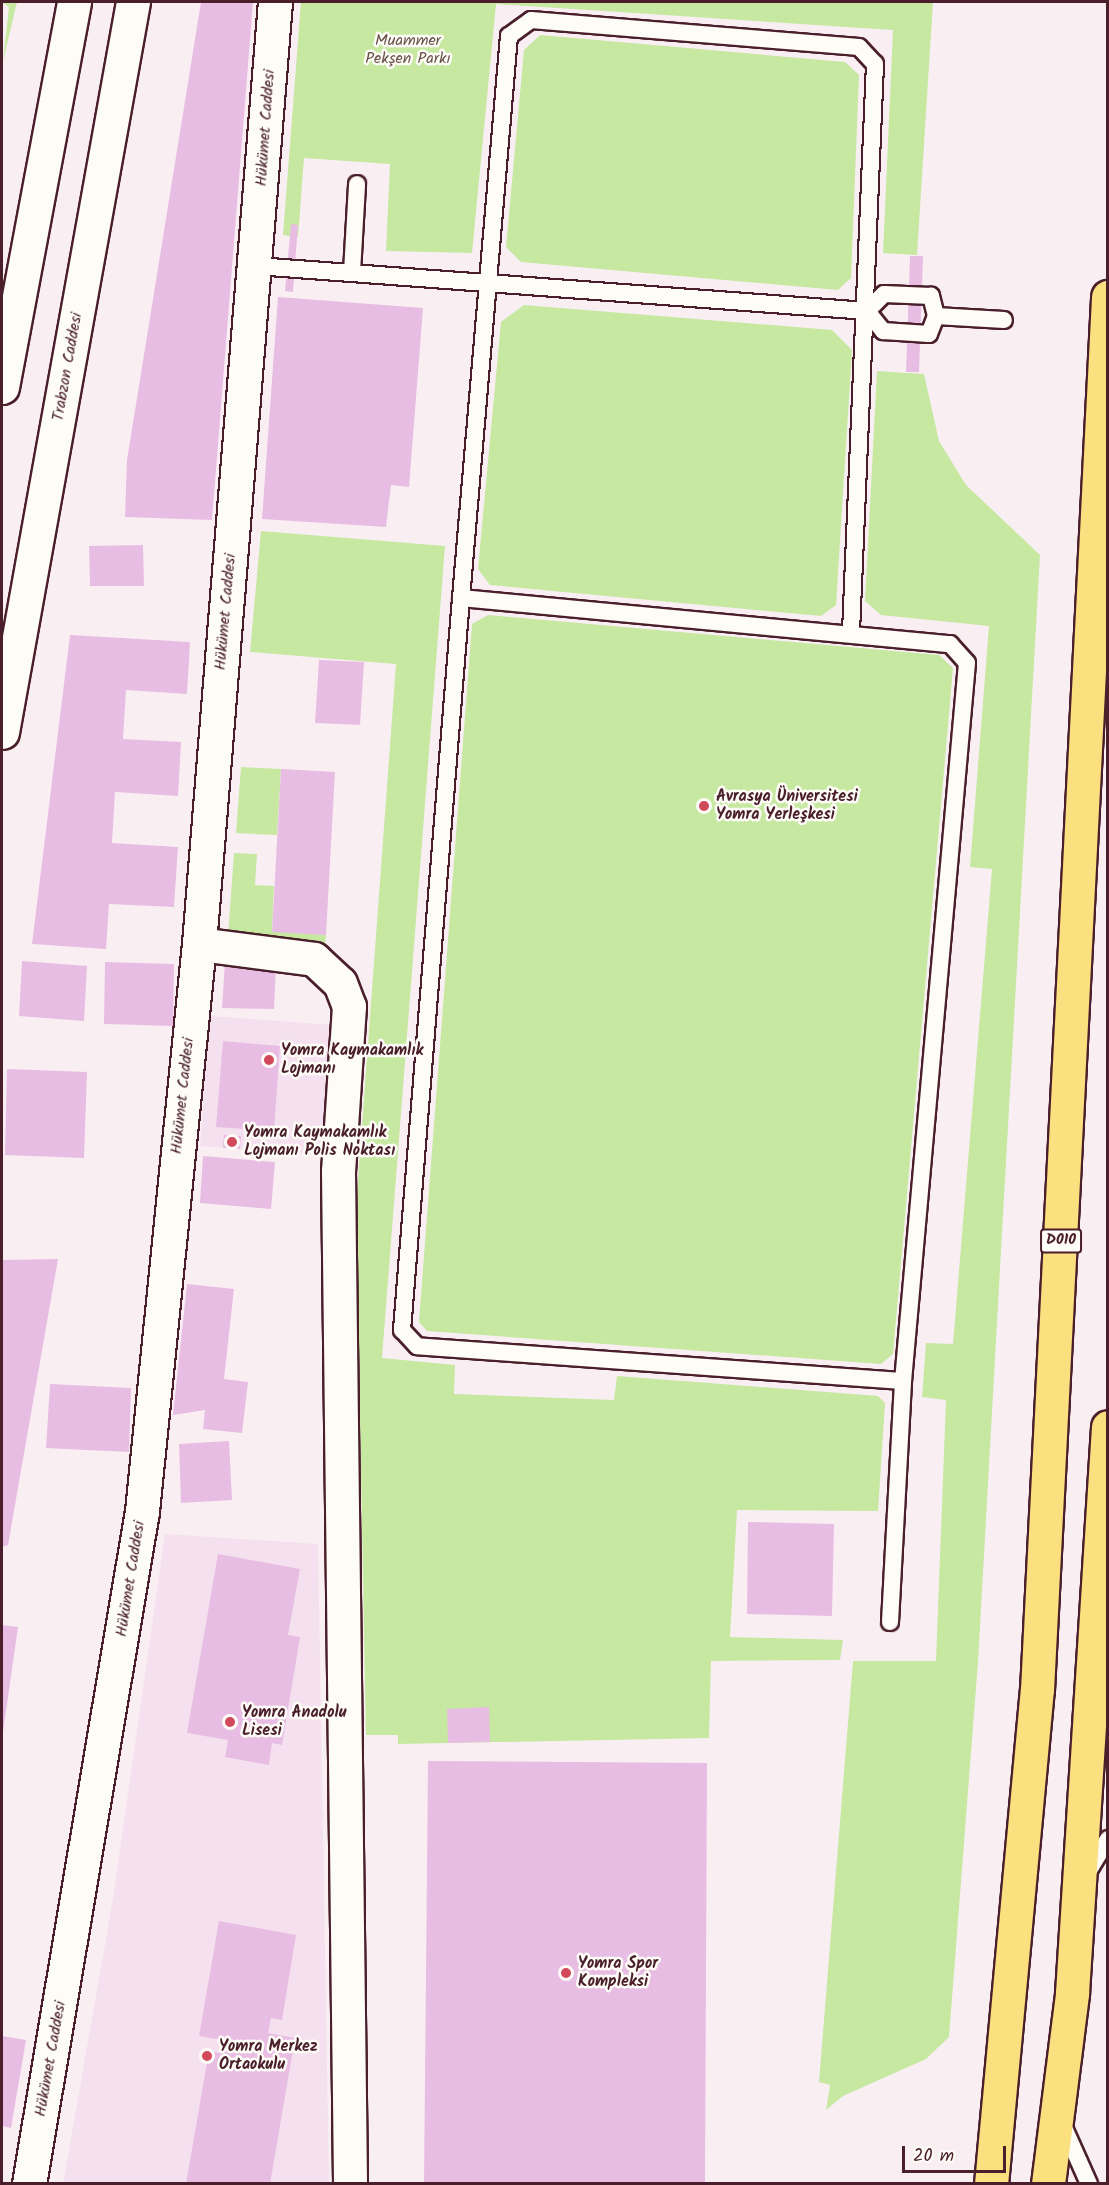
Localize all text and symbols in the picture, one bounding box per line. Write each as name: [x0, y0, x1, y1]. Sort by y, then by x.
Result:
park label: Muammer Pekşen Parkı: [365, 31, 451, 69]
street label: Hükümet Caddesi: [252, 69, 280, 187]
street label: Trabzon Caddesi: [49, 311, 87, 423]
street label: Hükümet Caddesi: [211, 553, 241, 671]
place label: Avrasya Üniversitesi Yomra Yerleşkesi: [716, 787, 858, 825]
marker: Avrasya Üniversitesi Yomra Yerleşkesi: [697, 799, 711, 813]
street label: Hükümet Caddesi: [167, 1037, 199, 1155]
place label: Yomra Kaymakamlık Lojmanı: [281, 1041, 423, 1079]
marker: Yomra Kaymakamlık Lojmanı: [262, 1053, 276, 1067]
place label: Yomra Kaymakamlık Lojmanı Polis Noktası: [244, 1123, 395, 1161]
marker: Yomra Kaymakamlık Lojmanı Polis Noktası: [225, 1135, 239, 1149]
road number: D010: [1040, 1229, 1082, 1253]
street label: Hükümet Caddesi: [112, 1520, 150, 1638]
place label: Yomra Anadolu Lisesi: [242, 1703, 347, 1741]
marker: Yomra Anadolu Lisesi: [223, 1715, 237, 1729]
place label: Yomra Spor Kompleksi: [578, 1954, 658, 1992]
marker: Yomra Spor Kompleksi: [559, 1966, 573, 1980]
street label: Hükümet Caddesi: [31, 2000, 71, 2118]
place label: Yomra Merkez Ortaokulu: [219, 2037, 318, 2075]
marker: Yomra Merkez Ortaokulu: [200, 2049, 214, 2063]
scale bar: [905, 2134, 1008, 2172]
text: 20 m: [913, 2142, 954, 2171]

